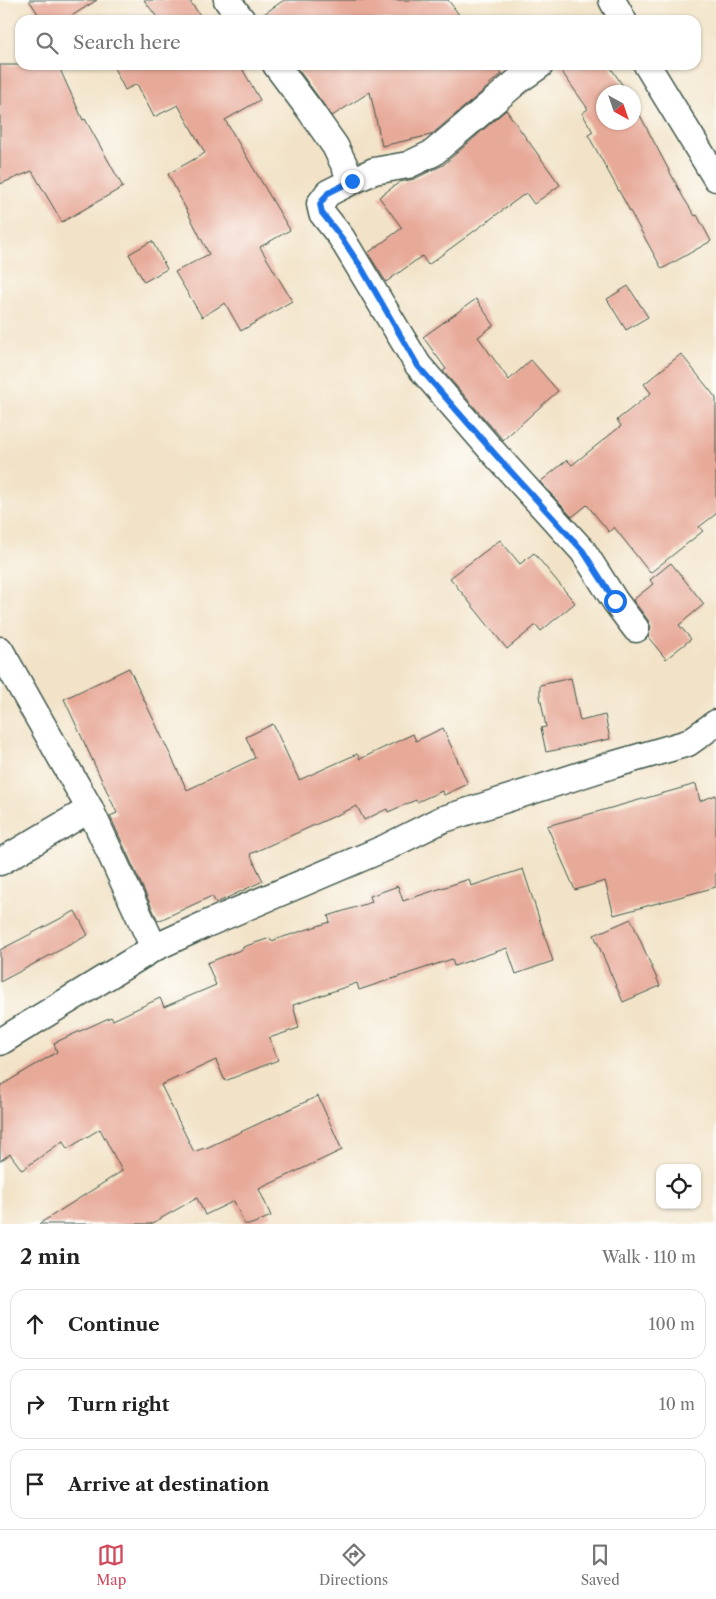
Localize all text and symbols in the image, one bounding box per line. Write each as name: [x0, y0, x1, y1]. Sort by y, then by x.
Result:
search box: [15, 15, 701, 70]
icon: search: [33, 29, 61, 57]
text: Search here: [73, 31, 181, 54]
north arrow: [596, 85, 641, 130]
route end: [341, 170, 364, 193]
route start: [604, 590, 627, 613]
map controls: [656, 1164, 701, 1209]
button: locate: [656, 1164, 701, 1209]
text: 2 min: [20, 1244, 80, 1269]
text: Walk · 110 m: [602, 1247, 696, 1267]
icon: ahead: [21, 1310, 49, 1338]
text: Continue: [68, 1313, 160, 1336]
text: 100 m: [649, 1314, 695, 1334]
icon: right: [21, 1390, 49, 1418]
text: Turn right: [68, 1393, 169, 1416]
text: 10 m: [659, 1394, 695, 1414]
icon: arrive: [21, 1470, 49, 1498]
text: Arrive at destination: [68, 1473, 269, 1496]
tab: Map: [96, 1541, 126, 1589]
tab: Directions: [319, 1541, 388, 1589]
tab: Saved: [581, 1541, 620, 1589]

